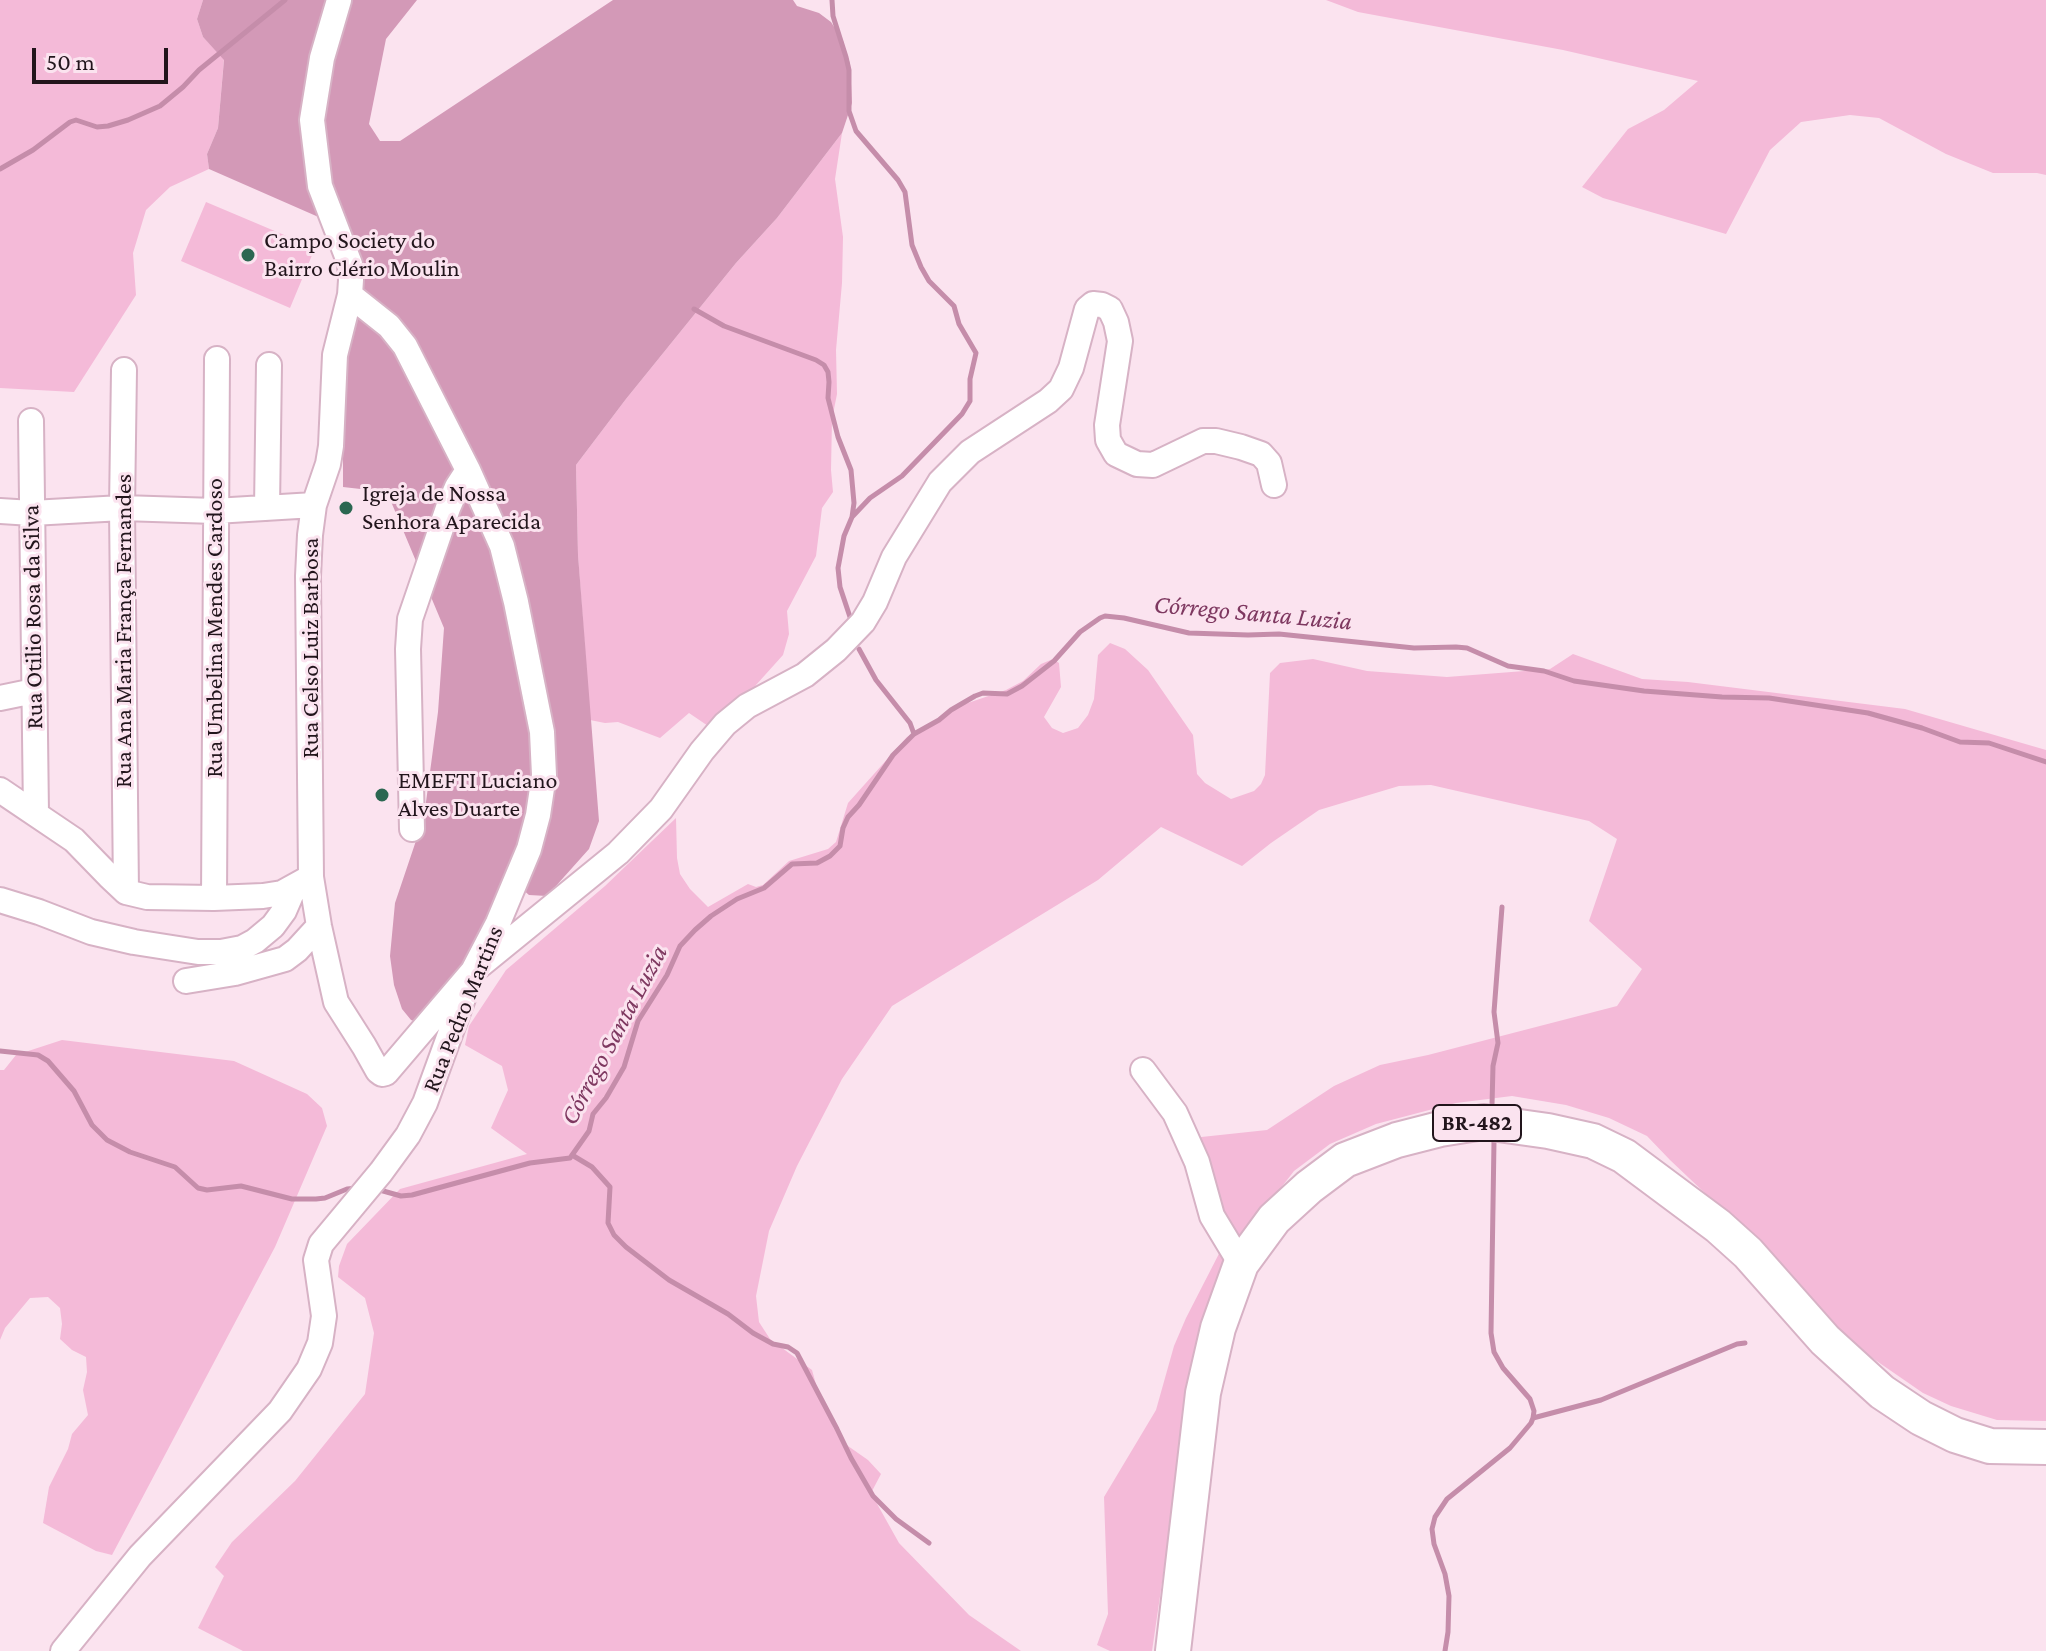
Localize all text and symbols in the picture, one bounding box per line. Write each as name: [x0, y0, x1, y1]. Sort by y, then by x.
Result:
scale bar: [36, 32, 172, 82]
text: 50 m: [46, 48, 95, 75]
place label: Campo Society do Bairro Clério Moulin: [264, 227, 460, 283]
marker: Campo Society do Bairro Clério Moulin: [239, 246, 257, 264]
street label: Rua Ana Maria França Fernandes: [110, 474, 138, 788]
street label: Rua Umbelina Mendes Cardoso: [201, 478, 229, 778]
place label: Igreja de Nossa Senhora Aparecida: [362, 480, 541, 536]
marker: Igreja de Nossa Senhora Aparecida: [337, 499, 355, 517]
street label: Rua Otilio Rosa da Silva: [17, 504, 49, 730]
street label: Rua Celso Luiz Barbosa: [297, 538, 325, 758]
water label: Córrego Santa Luzia: [1153, 589, 1353, 637]
place label: EMEFTI Luciano Alves Duarte: [398, 767, 557, 823]
marker: EMEFTI Luciano Alves Duarte: [373, 786, 391, 804]
street label: Rua Pedro Martins: [417, 922, 509, 1096]
water label: Córrego Santa Luzia: [554, 940, 674, 1130]
road number: BR-482: [1433, 1105, 1521, 1141]

